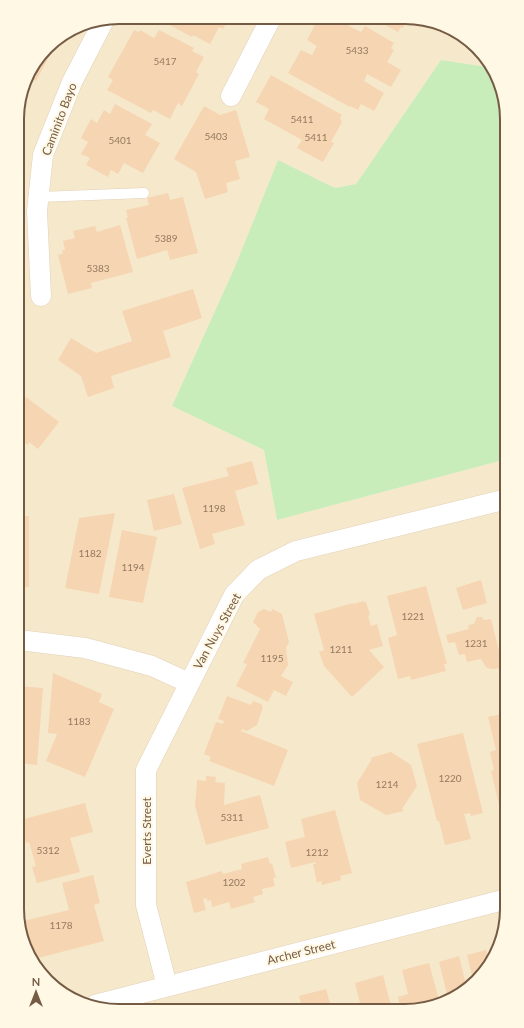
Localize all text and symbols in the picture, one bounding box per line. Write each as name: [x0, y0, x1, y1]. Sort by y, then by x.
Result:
house number: 5433: [345, 44, 369, 56]
house number: 5417: [153, 55, 177, 67]
street label: Caminito Bayo: [38, 80, 80, 158]
house number: 5411: [290, 113, 314, 125]
house number: 5403: [204, 130, 228, 142]
house number: 5411: [304, 131, 328, 143]
house number: 5401: [108, 134, 132, 146]
house number: 5389: [154, 232, 178, 244]
house number: 5383: [86, 262, 110, 274]
house number: 1198: [202, 502, 226, 514]
house number: 1182: [78, 547, 102, 559]
house number: 1194: [121, 561, 145, 573]
street label: Van Nuys Street: [190, 590, 244, 672]
house number: 1221: [401, 610, 425, 622]
house number: 1231: [464, 637, 488, 649]
house number: 1211: [329, 643, 353, 655]
house number: 1195: [260, 652, 284, 664]
house number: 1183: [67, 715, 91, 727]
house number: 1220: [438, 772, 462, 784]
house number: 1214: [375, 778, 399, 790]
street label: Everts Street: [139, 797, 154, 865]
house number: 5311: [220, 811, 244, 823]
house number: 5312: [36, 844, 60, 856]
house number: 1212: [305, 846, 329, 858]
house number: 1202: [222, 876, 246, 888]
house number: 1178: [49, 919, 73, 931]
street label: Archer Street: [265, 936, 337, 968]
north arrow: [16, 972, 56, 1012]
text: N: [32, 975, 40, 988]

